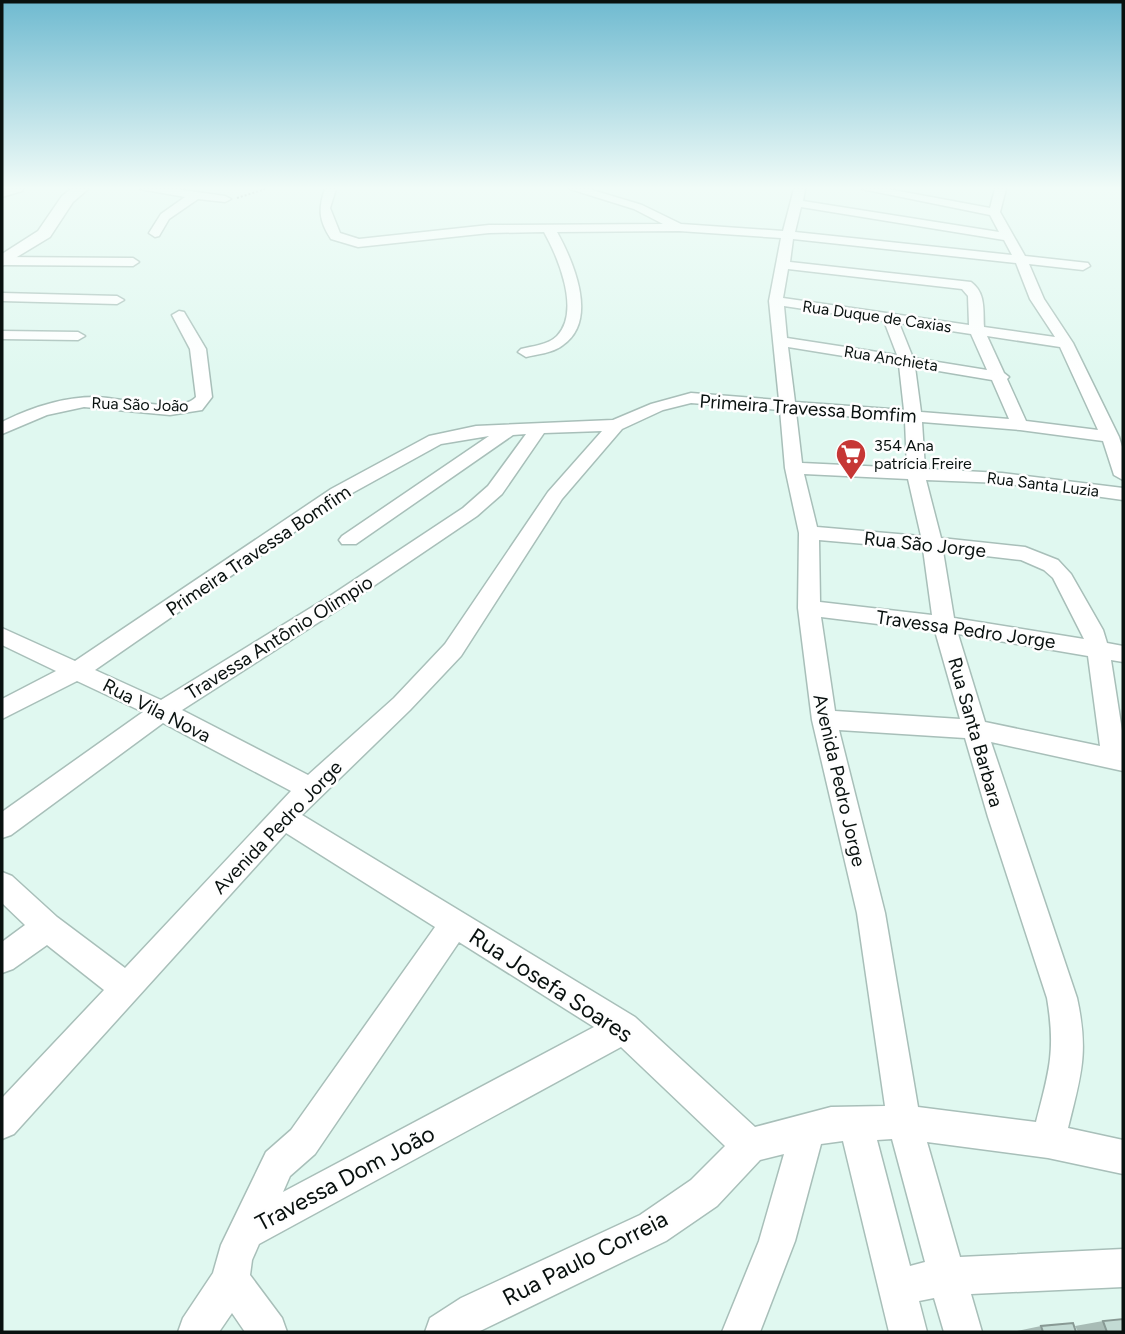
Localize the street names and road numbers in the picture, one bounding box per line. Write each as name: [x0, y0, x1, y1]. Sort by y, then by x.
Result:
street label: Rua Duque de Caxias: [801, 297, 953, 336]
street label: Rua Anchieta: [843, 342, 939, 375]
street label: Primeira Travessa Bomfim: [699, 389, 917, 428]
street label: Rua São João: [91, 393, 189, 416]
street label: Rua Santa Luzia: [986, 468, 1100, 501]
street label: Primeira Travessa Bomfim: [162, 480, 355, 621]
street label: Rua São Jorge: [863, 527, 987, 562]
street label: Travessa Antônio Olimpio: [181, 570, 377, 704]
street label: Travessa Pedro Jorge: [875, 606, 1057, 653]
street label: Rua Santa Barbara: [943, 654, 1008, 810]
street label: Rua Vila Nova: [99, 673, 214, 747]
street label: Avenida Pedro Jorge: [808, 692, 871, 869]
street label: Avenida Pedro Jorge: [208, 756, 347, 899]
street label: Rua Josefa Soares: [464, 922, 638, 1048]
street label: Travessa Dom João: [251, 1119, 439, 1237]
street label: Rua Paulo Correia: [498, 1204, 672, 1312]

